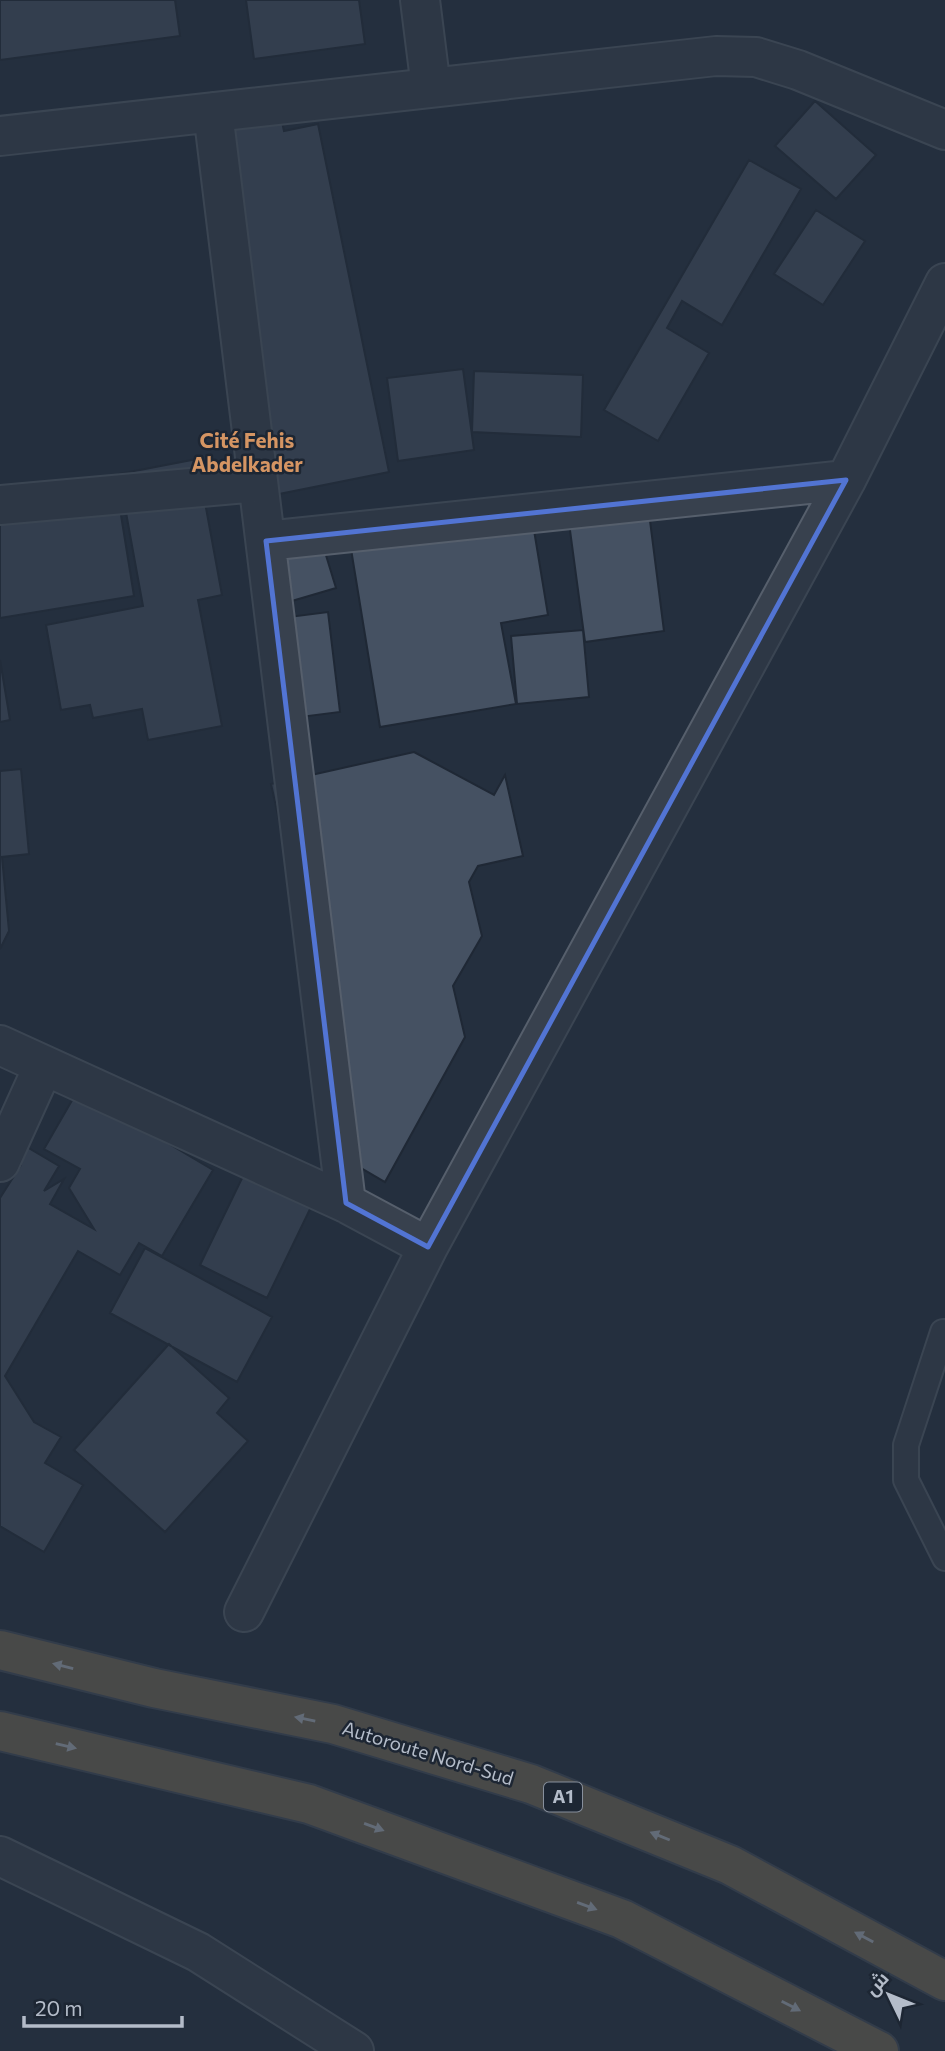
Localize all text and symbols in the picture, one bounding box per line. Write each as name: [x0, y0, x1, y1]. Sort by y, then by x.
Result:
district label: Cité Fehis Abdelkader: [191, 427, 303, 476]
one-way arrow: [52, 1660, 74, 1671]
one-way arrow: [294, 1713, 316, 1724]
street label: Autoroute Nord-Sud: [340, 1716, 517, 1790]
one-way arrow: [55, 1741, 77, 1752]
road number: A1: [544, 1782, 582, 1812]
one-way arrow: [363, 1822, 384, 1833]
one-way arrow: [649, 1831, 670, 1842]
one-way arrow: [576, 1901, 597, 1912]
one-way arrow: [854, 1931, 874, 1942]
north arrow: [854, 1960, 924, 2030]
text: ش: [859, 1966, 894, 2001]
scale bar: [24, 1984, 182, 2028]
text: 20 m: [35, 1995, 83, 2020]
one-way arrow: [781, 2000, 801, 2012]

